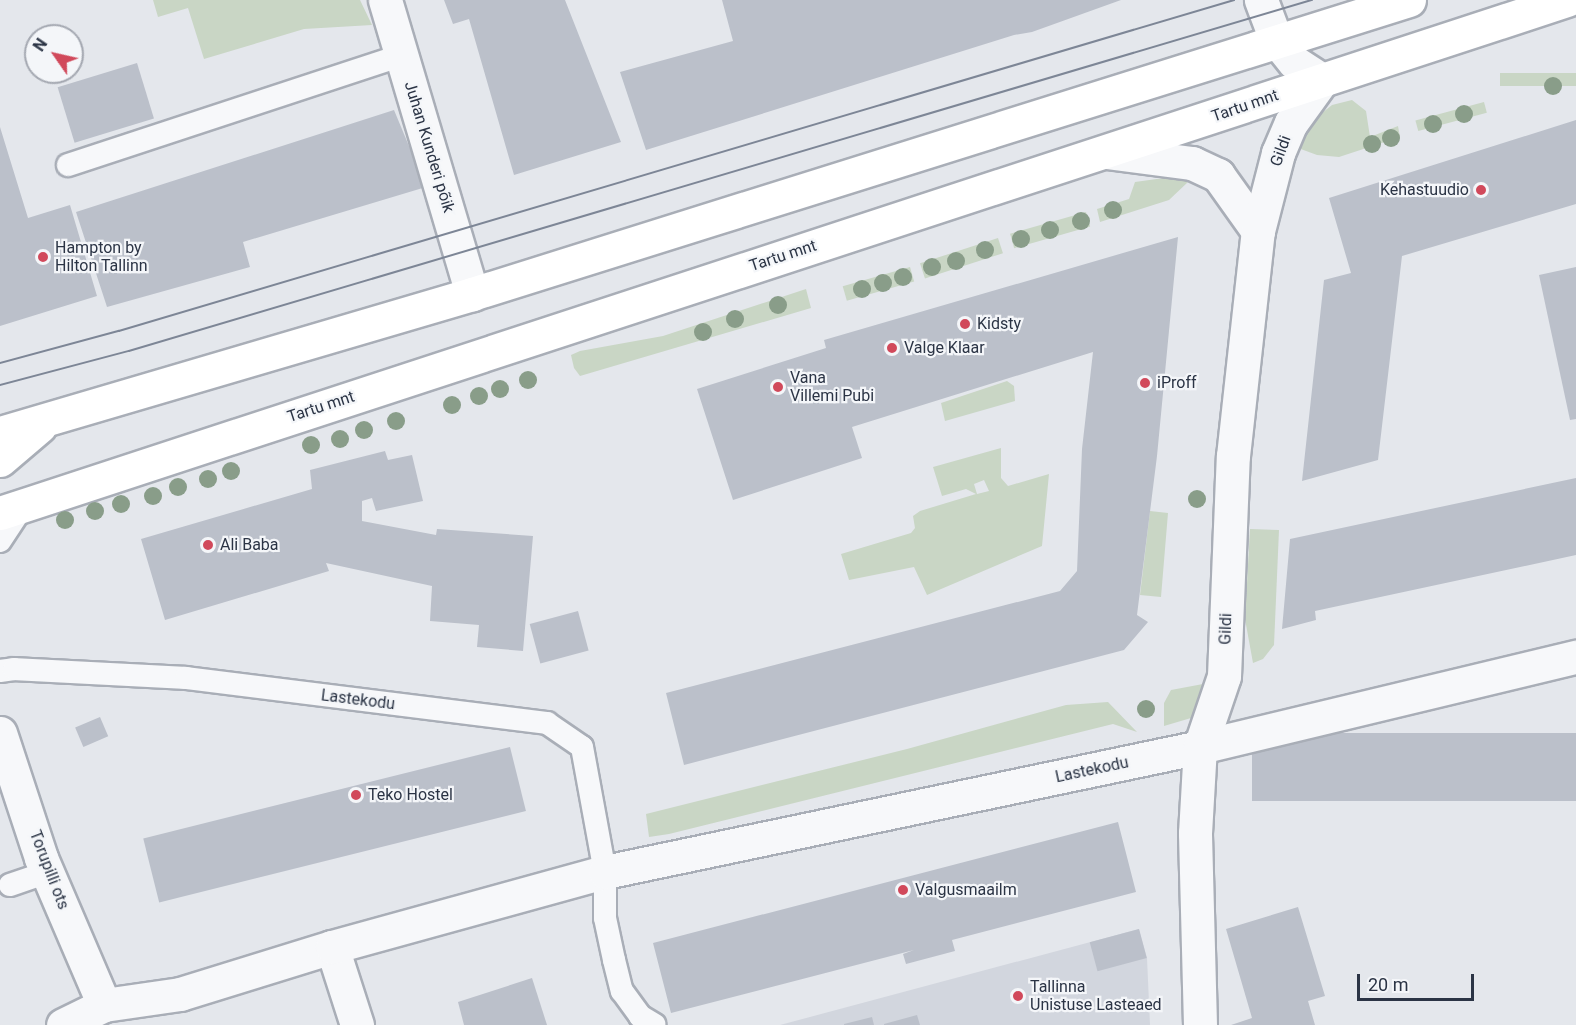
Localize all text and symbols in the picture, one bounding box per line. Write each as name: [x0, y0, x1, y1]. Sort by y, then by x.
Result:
north arrow: [24, 24, 84, 84]
text: N: [29, 35, 51, 55]
street label: Juhan Kunderi põik: [400, 79, 458, 215]
street label: Tartu mnt: [1209, 86, 1281, 126]
street label: Gildi: [1267, 133, 1295, 169]
place label: Kehastuudio: [1380, 180, 1469, 200]
marker: Kehastuudio: [1474, 183, 1488, 197]
street label: Tartu mnt: [747, 236, 819, 276]
place label: Hampton by Hilton Tallinn: [55, 238, 148, 276]
marker: Hampton by Hilton Tallinn: [36, 250, 50, 264]
place label: Kidsty: [977, 314, 1021, 334]
marker: Kidsty: [958, 317, 972, 331]
place label: Valge Klaar: [904, 338, 985, 358]
marker: Valge Klaar: [885, 341, 899, 355]
place label: Vana Villemi Pubi: [790, 368, 874, 406]
place label: iProff: [1157, 373, 1196, 393]
marker: iProff: [1138, 376, 1152, 390]
marker: Vana Villemi Pubi: [771, 380, 785, 394]
street label: Tartu mnt: [285, 387, 357, 427]
place label: Ali Baba: [220, 535, 279, 555]
marker: Ali Baba: [201, 538, 215, 552]
street label: Gildi: [1216, 613, 1236, 645]
street label: Lastekodu: [320, 686, 396, 714]
street label: Lastekodu: [1054, 753, 1130, 787]
place label: Teko Hostel: [368, 785, 453, 805]
marker: Teko Hostel: [349, 788, 363, 802]
street label: Torupilli ots: [25, 828, 73, 912]
place label: Valgusmaailm: [915, 880, 1017, 900]
marker: Valgusmaailm: [896, 883, 910, 897]
scale bar: [1360, 962, 1477, 1000]
text: 20 m: [1368, 974, 1408, 995]
place label: Tallinna Unistuse Lasteaed: [1030, 977, 1162, 1015]
marker: Tallinna Unistuse Lasteaed: [1011, 989, 1025, 1003]

